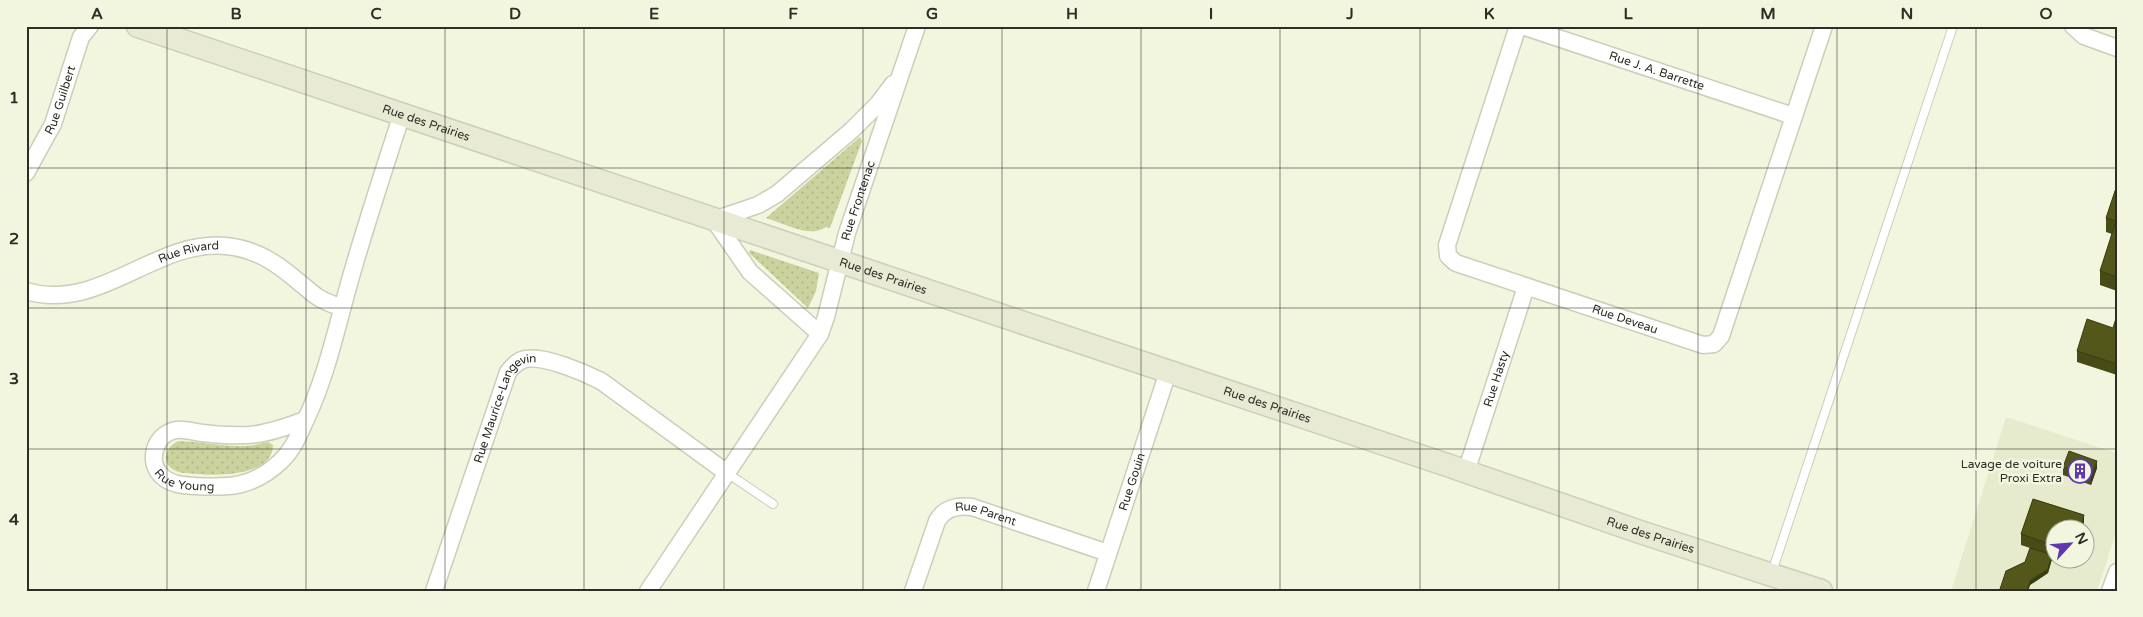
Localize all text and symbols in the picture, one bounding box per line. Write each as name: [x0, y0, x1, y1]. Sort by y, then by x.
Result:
text: A: [91, 4, 103, 24]
text: B: [230, 4, 242, 24]
text: C: [370, 4, 382, 24]
text: D: [509, 4, 521, 24]
text: E: [649, 4, 659, 24]
text: F: [788, 4, 798, 24]
text: G: [926, 4, 938, 24]
text: H: [1066, 4, 1078, 24]
text: I: [1209, 4, 1213, 24]
text: J: [1345, 4, 1354, 24]
text: K: [1484, 4, 1495, 24]
text: L: [1623, 4, 1633, 24]
text: M: [1760, 4, 1776, 24]
text: N: [1901, 4, 1913, 24]
text: O: [2040, 4, 2053, 24]
street label: Rue J. A. Barrette: [1607, 48, 1706, 93]
street label: Rue Guilbert: [42, 63, 78, 137]
text: 1: [9, 88, 19, 108]
street label: Rue des Prairies: [381, 101, 472, 144]
street label: Rue Frontenac: [838, 159, 878, 242]
text: 2: [9, 229, 19, 249]
street label: Rue Rivard: [156, 238, 219, 266]
street label: Rue des Prairies: [838, 255, 929, 297]
street label: Rue Deveau: [1590, 302, 1660, 337]
street label: Rue Hasty: [1481, 348, 1512, 409]
street label: Rue Maurice-Langevin: [471, 351, 537, 465]
text: 3: [9, 369, 19, 389]
street label: Rue des Prairies: [1222, 384, 1313, 426]
street label: Rue Gouin: [1116, 451, 1148, 512]
place label: Lavage de voiture Proxi Extra: [1961, 457, 2062, 485]
building icon: Lavage de voiture Proxi Extra: [2067, 458, 2093, 484]
street label: Rue Young: [151, 466, 214, 494]
street label: Rue Parent: [954, 499, 1019, 529]
text: 4: [9, 510, 19, 530]
street label: Rue des Prairies: [1605, 514, 1696, 556]
north arrow: [2046, 520, 2096, 570]
text: N: [2071, 530, 2091, 547]

